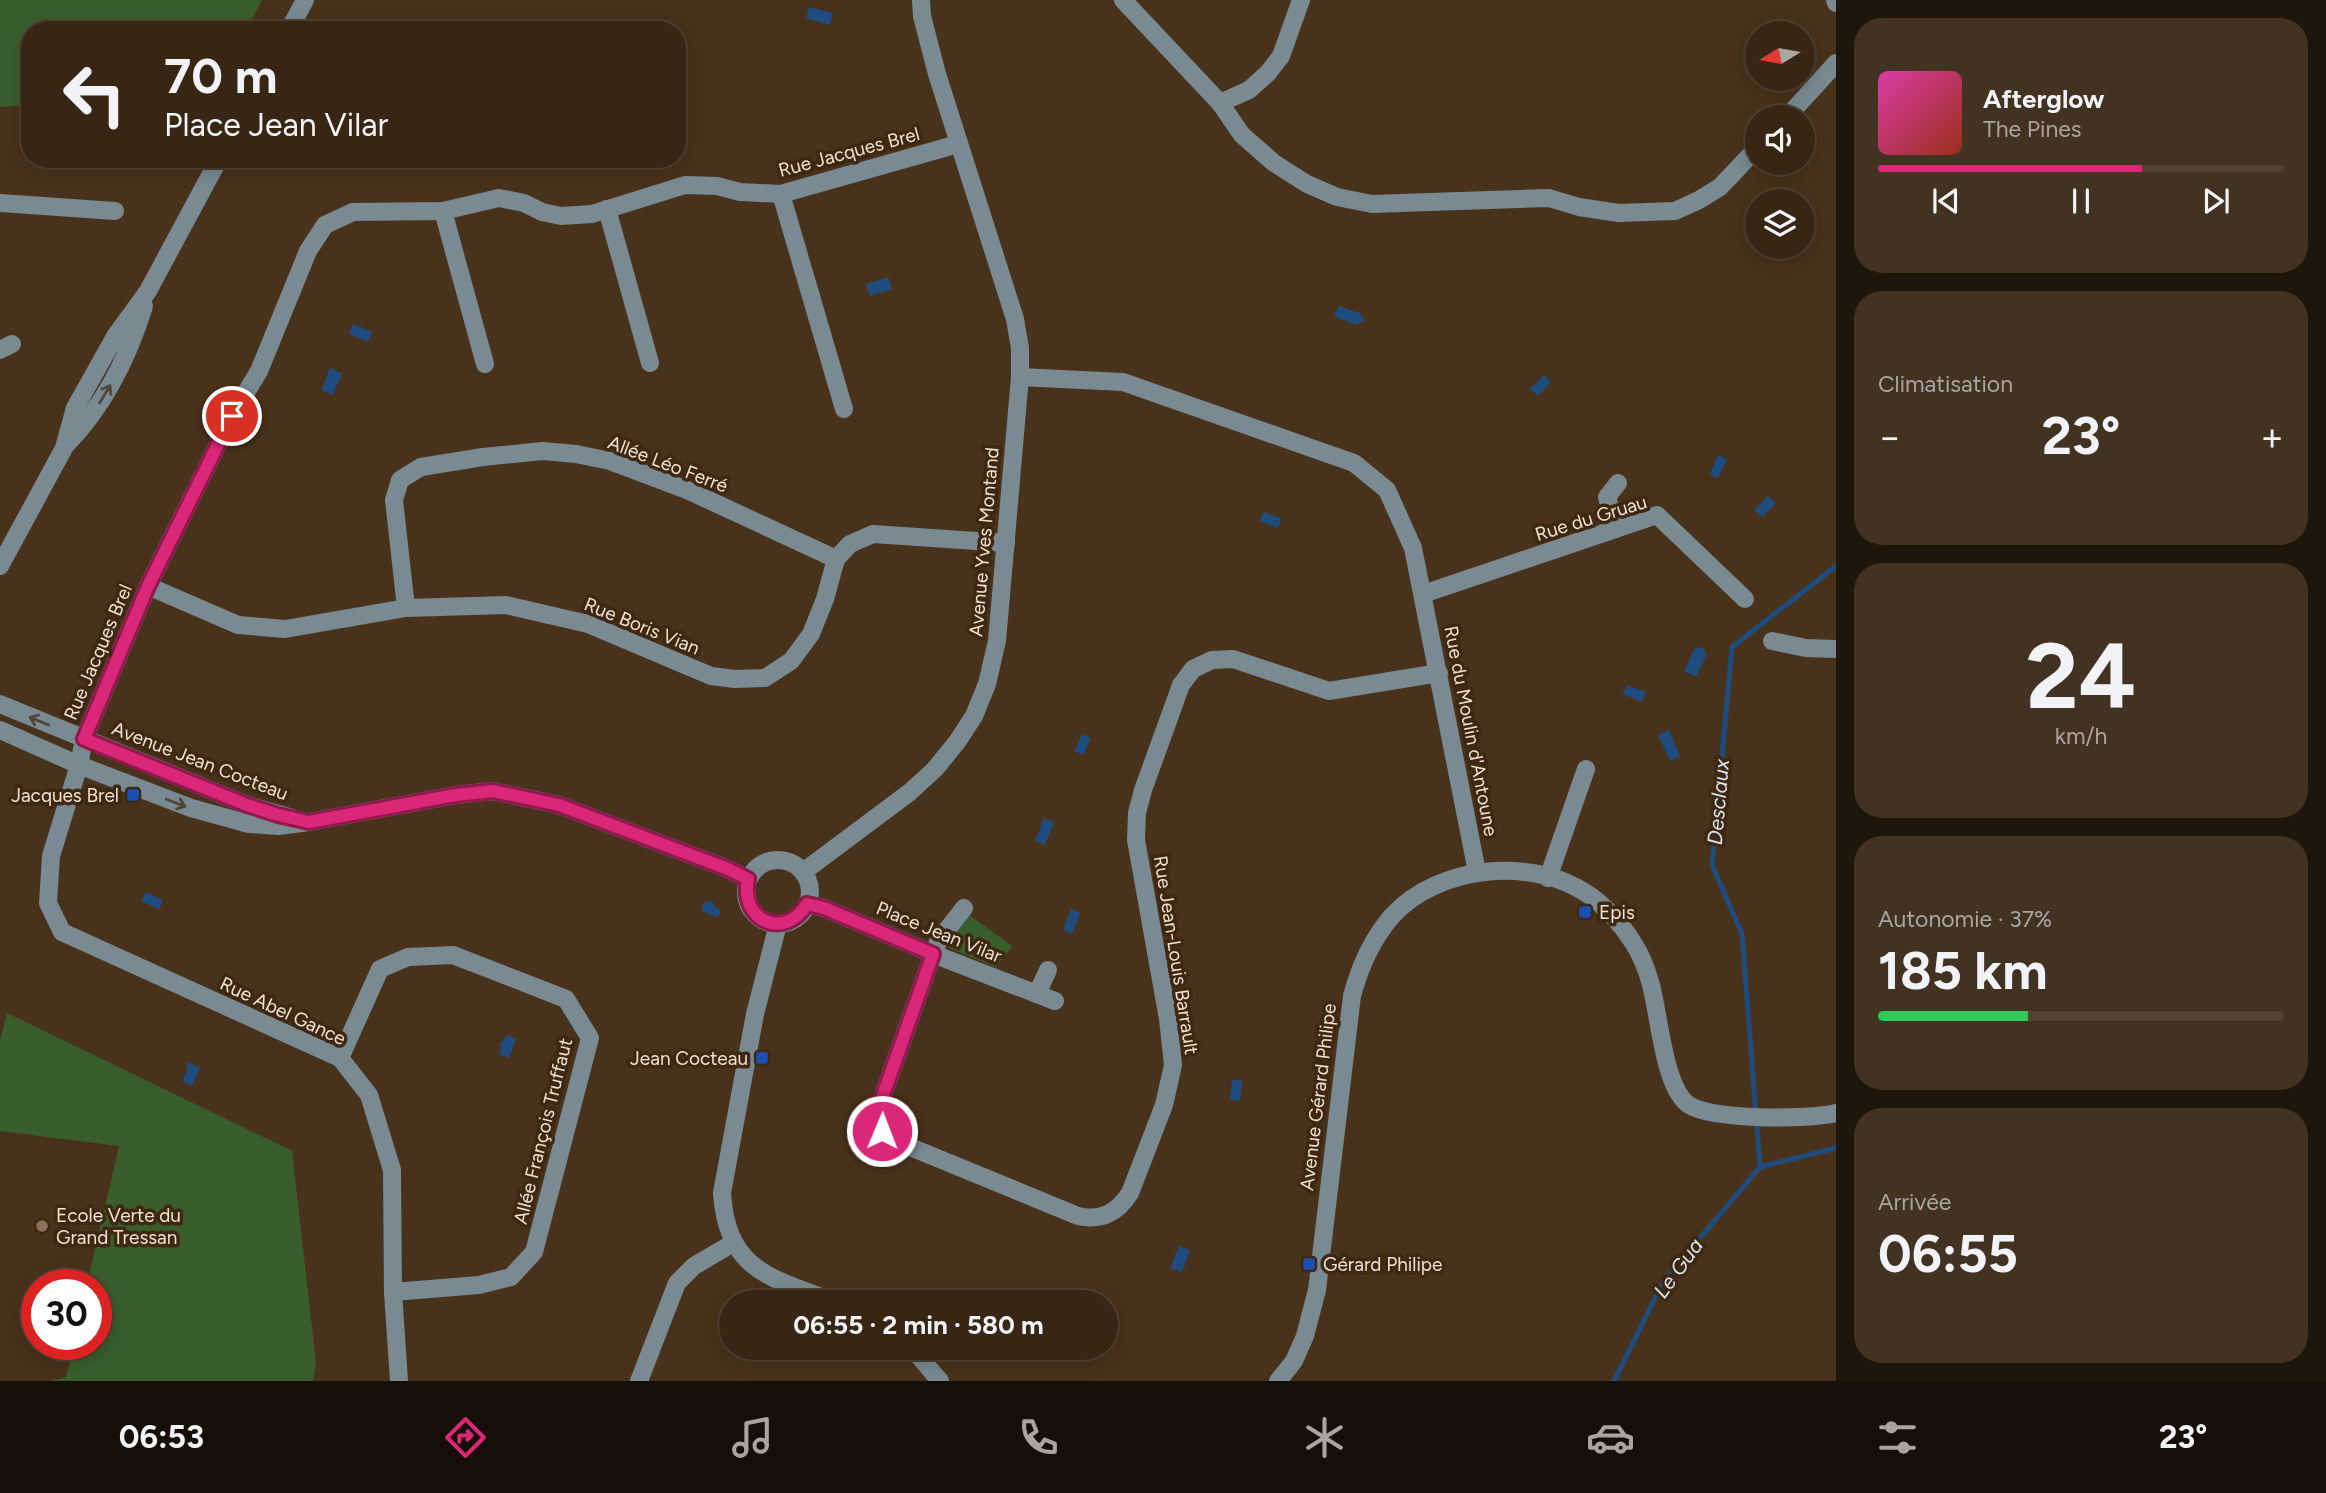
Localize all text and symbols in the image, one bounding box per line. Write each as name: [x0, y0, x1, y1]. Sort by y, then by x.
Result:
north arrow: [1745, 21, 1815, 91]
map controls: [1745, 21, 1815, 259]
text: 70 m: [164, 46, 277, 105]
icon: left: [49, 49, 140, 140]
text: Afterglow: [1983, 83, 2105, 115]
button: sound: [1745, 105, 1815, 175]
text: Place Jean Vilar: [164, 106, 388, 144]
text: The Pines: [1983, 115, 2082, 143]
street label: Rue Jacques Brel: [776, 122, 922, 182]
icon: previous: [1927, 182, 1965, 220]
icon: pause: [2062, 182, 2100, 220]
icon: next: [2197, 182, 2235, 220]
button: layers: [1745, 189, 1815, 259]
text: Climatisation: [1878, 370, 2013, 398]
one-way arrow: [98, 384, 112, 404]
pin: [202, 386, 262, 446]
icon: arrive: [213, 397, 251, 435]
text: 23°: [2042, 405, 2120, 467]
text: −: [1878, 414, 1902, 460]
text: +: [2260, 414, 2284, 460]
street label: Allée Léo Ferré: [605, 431, 731, 497]
street label: Avenue Yves Montand: [964, 446, 1004, 638]
street label: Rue du Gruau: [1532, 490, 1650, 546]
street label: Rue Jacques Brel: [59, 581, 137, 723]
street label: Rue Boris Vian: [581, 592, 703, 660]
text: 24: [2026, 622, 2136, 731]
street label: Rue du Moulin d'Antoune: [1439, 624, 1503, 838]
one-way arrow: [29, 714, 51, 727]
street label: Avenue Jean Cocteau: [109, 717, 291, 805]
text: km/h: [2055, 722, 2107, 750]
water label: Desclaux: [1702, 757, 1734, 846]
place label: Jacques Brel: [11, 784, 119, 807]
marker: Jacques Brel: [125, 787, 141, 803]
one-way arrow: [165, 798, 187, 810]
street label: Rue Jean-Louis Barrault: [1149, 854, 1203, 1056]
street label: Place Jean Vilar: [873, 896, 1006, 968]
place label: Epis: [1599, 901, 1635, 924]
marker: Epis: [1577, 904, 1593, 920]
text: Autonomie · 37%: [1878, 905, 2052, 933]
text: 185 km: [1878, 940, 2048, 1002]
street label: Rue Abel Gance: [216, 972, 350, 1050]
street label: Avenue Gérard Philipe: [1295, 1002, 1341, 1192]
street label: Allée François Truffaut: [509, 1036, 577, 1226]
place label: Jean Cocteau: [630, 1047, 748, 1070]
marker: Jean Cocteau: [754, 1050, 770, 1066]
position arrow: [845, 1094, 919, 1168]
text: Arrivée: [1878, 1188, 1951, 1216]
place label: Ecole Verte du Grand Tressan: [56, 1204, 181, 1249]
marker: Ecole Verte du Grand Tressan: [34, 1218, 50, 1234]
text: 06:55: [1878, 1223, 2018, 1285]
water label: Le Gua: [1648, 1233, 1708, 1303]
place label: Gérard Philipe: [1323, 1253, 1442, 1276]
marker: Gérard Philipe: [1301, 1256, 1317, 1272]
speed limit sign: 30: [21, 1269, 112, 1360]
text: 06:55 · 2 min · 580 m: [793, 1309, 1044, 1341]
icon: directions: [441, 1413, 490, 1462]
icon: music: [728, 1413, 777, 1462]
icon: phone: [1014, 1413, 1063, 1462]
icon: climate: [1300, 1413, 1349, 1462]
icon: car: [1586, 1413, 1635, 1462]
icon: filters: [1873, 1413, 1922, 1462]
text: 06:53: [119, 1418, 204, 1456]
text: 23°: [2159, 1418, 2207, 1456]

